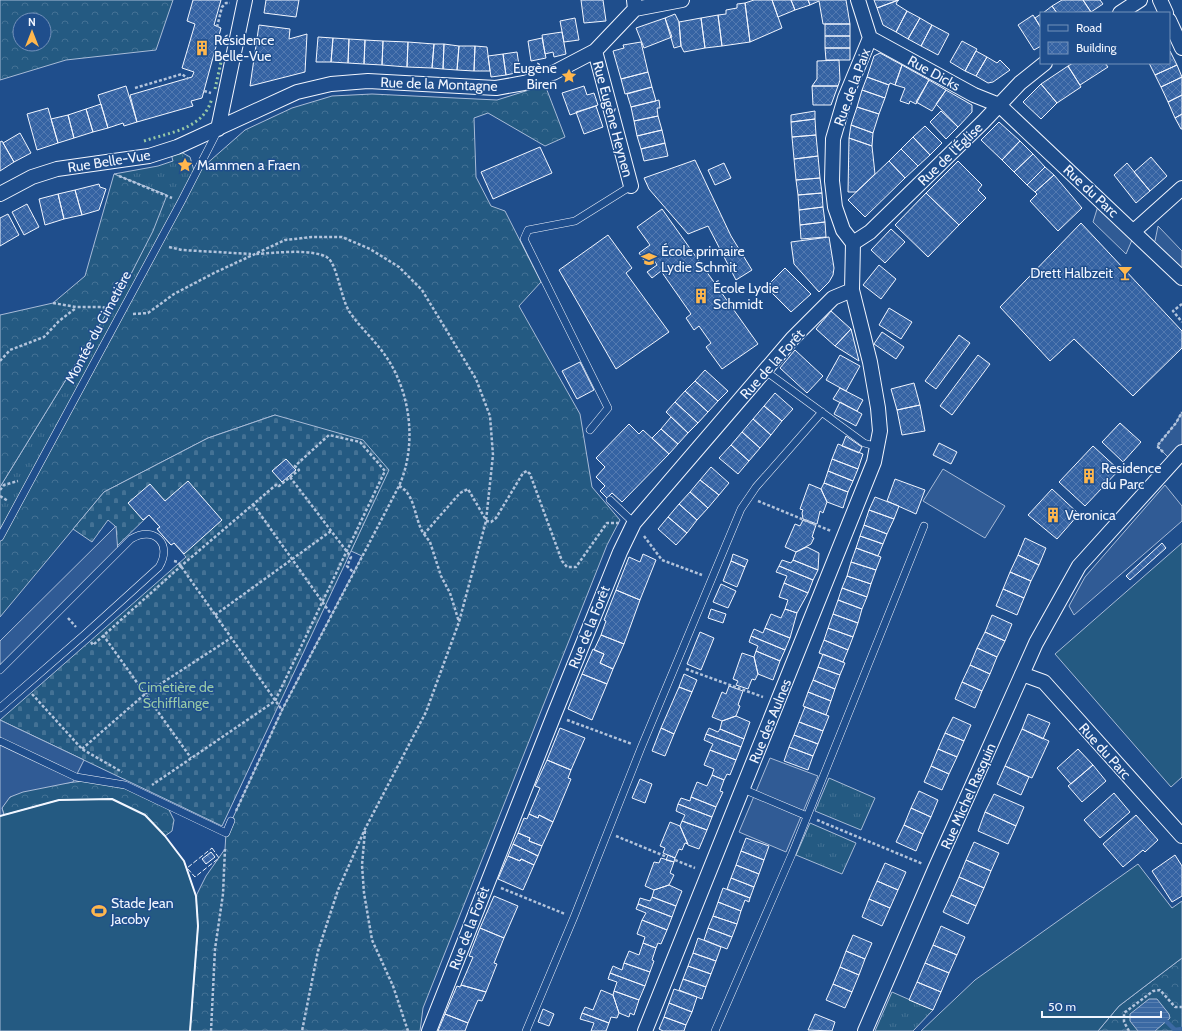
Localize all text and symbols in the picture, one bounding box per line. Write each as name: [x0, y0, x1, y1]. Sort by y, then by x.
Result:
north arrow: [12, 12, 52, 52]
legend: [1040, 12, 1170, 64]
text: N: [28, 15, 36, 29]
text: Road: [1076, 20, 1102, 35]
place label: Résidence Belle-Vue: [214, 31, 274, 65]
building icon: Résidence Belle-Vue: [193, 39, 211, 57]
text: Building: [1076, 40, 1118, 55]
street label: Rue de la Paix: [830, 45, 874, 128]
street label: Rue Dicks: [905, 51, 964, 95]
place label: Eugène Biren: [513, 59, 557, 93]
street label: Rue Eugène Heynen: [589, 59, 637, 179]
place icon: Eugène Biren: [560, 67, 578, 85]
street label: Rue de la Montagne: [380, 73, 498, 95]
street label: Rue de l'Église: [914, 119, 986, 189]
street label: Rue Belle-Vue: [66, 146, 152, 176]
place icon: Mammen a Fraen: [176, 156, 194, 174]
place label: Mammen a Fraen: [197, 156, 300, 174]
street label: Rue du Parc: [1060, 161, 1122, 221]
place label: École primaire Lydie Schmit: [661, 242, 745, 276]
school or university icon: École primaire Lydie Schmit: [640, 250, 658, 268]
place label: Drett Halbzeit: [1030, 264, 1113, 282]
bar icon: Drett Halbzeit: [1116, 264, 1134, 282]
street label: Montée du Cimetière: [61, 268, 135, 386]
place label: École Lydie Schmidt: [713, 279, 779, 313]
building icon: École Lydie Schmidt: [692, 287, 710, 305]
street label: Rue de la Forêt: [736, 325, 808, 403]
place label: Residence du Parc: [1101, 459, 1161, 493]
building icon: Residence du Parc: [1080, 467, 1098, 485]
building icon: Veronica: [1044, 506, 1062, 524]
place label: Veronica: [1065, 506, 1116, 524]
street label: Rue de la Forêt: [564, 583, 614, 671]
street label: Rue des Aulnes: [745, 676, 795, 766]
park label: Cimetière de Schifflange: [138, 678, 214, 712]
street label: Rue du Parc: [1075, 719, 1135, 783]
street label: Rue Michel Rasquin: [936, 740, 1000, 852]
street label: Rue de la Forêt: [445, 884, 493, 972]
place label: Stade Jean Jacoby: [110, 894, 174, 928]
sports icon: Stade Jean Jacoby: [90, 902, 108, 920]
scale bar: [1042, 993, 1161, 1019]
text: 50 m: [1048, 999, 1076, 1014]

